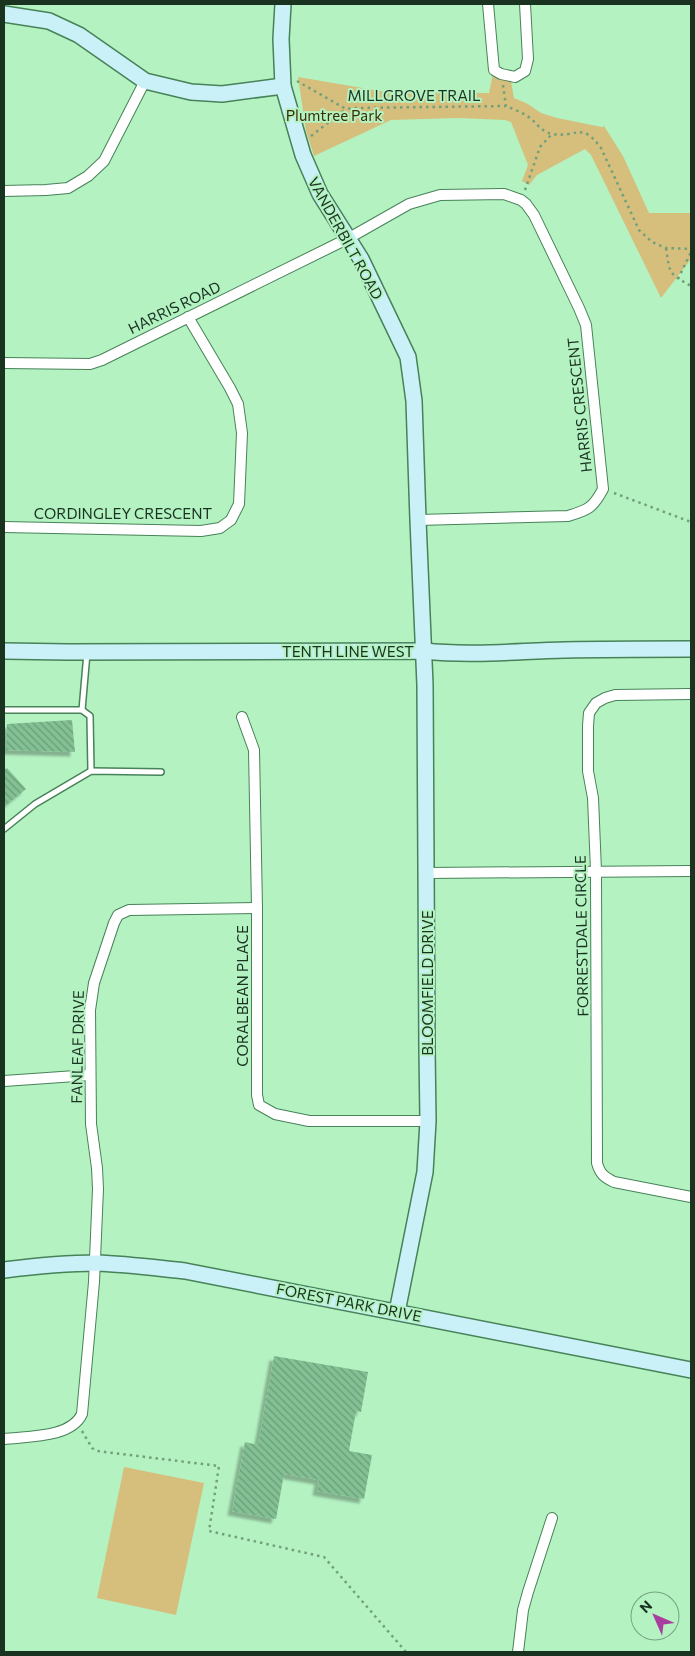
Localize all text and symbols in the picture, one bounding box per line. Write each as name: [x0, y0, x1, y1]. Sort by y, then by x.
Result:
street label: MILLGROVE TRAIL: [347, 86, 481, 104]
park label: Plumtree Park: [286, 106, 382, 124]
street label: VANDERBILT ROAD: [305, 174, 387, 302]
street label: HARRIS ROAD: [125, 277, 223, 337]
street label: HARRIS CRESCENT: [563, 336, 595, 473]
street label: CORDINGLEY CRESCENT: [34, 504, 213, 522]
street label: TENTH LINE WEST: [282, 642, 414, 660]
street label: FORRESTDALE CIRCLE: [571, 855, 591, 1017]
street label: BLOOMFIELD DRIVE: [418, 910, 436, 1056]
street label: CORALBEAN PLACE: [233, 925, 251, 1067]
street label: FANLEAF DRIVE: [67, 990, 87, 1104]
street label: FOREST PARK DRIVE: [275, 1279, 423, 1325]
north arrow: [630, 1591, 680, 1641]
text: N: [636, 1597, 655, 1616]

